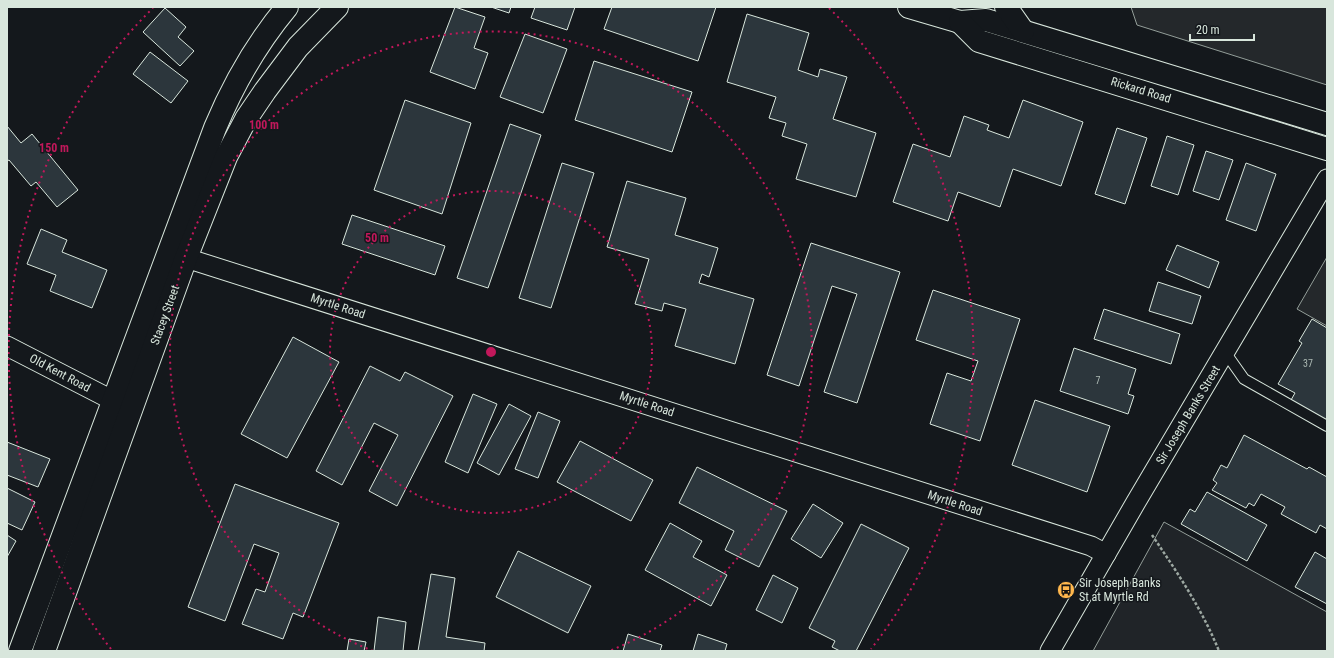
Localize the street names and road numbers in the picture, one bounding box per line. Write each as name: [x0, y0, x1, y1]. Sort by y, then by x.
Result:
street label: Rickard Road: [1109, 74, 1173, 106]
street label: Stacey Street: [148, 283, 182, 347]
street label: Myrtle Road: [309, 291, 367, 321]
street label: Old Kent Road: [27, 351, 93, 395]
street label: Sir Joseph Banks Street: [1153, 363, 1223, 467]
street label: Myrtle Road: [618, 389, 676, 419]
street label: Myrtle Road: [926, 488, 984, 518]

